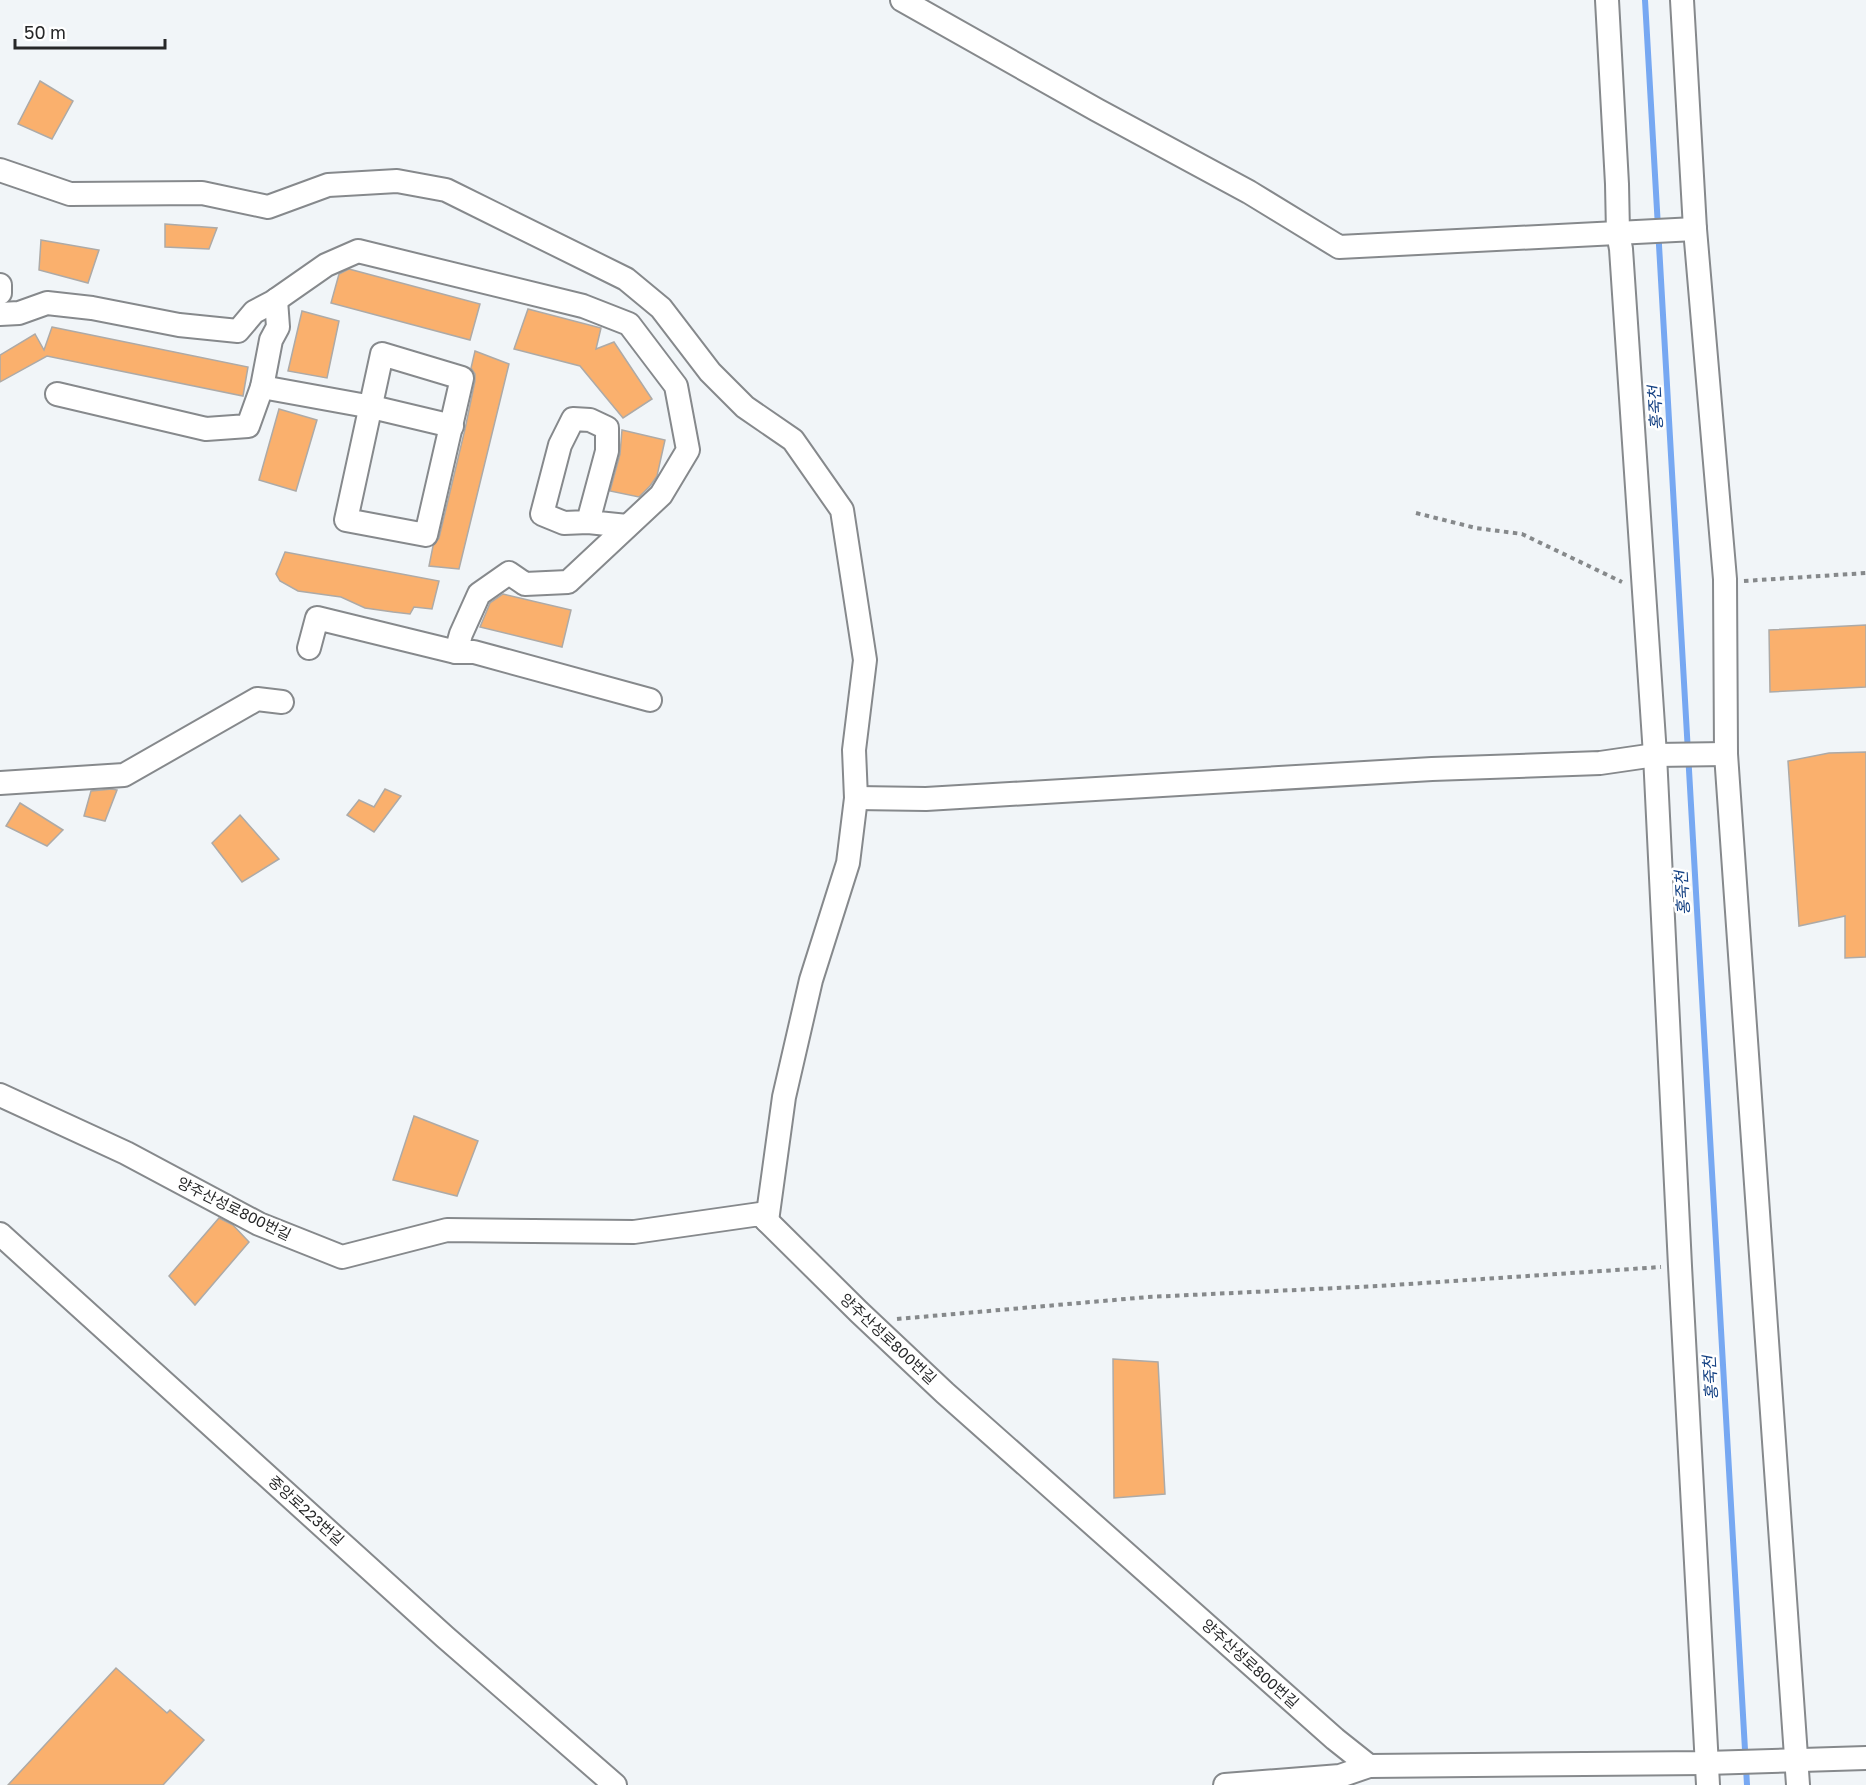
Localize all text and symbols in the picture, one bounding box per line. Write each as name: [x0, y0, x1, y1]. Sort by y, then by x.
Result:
scale bar: [15, 12, 165, 50]
text: 50 m: [24, 21, 66, 43]
water label: 홍죽천: [1644, 383, 1666, 431]
water label: 홍죽천: [1671, 868, 1693, 916]
street label: 양주산성로800번길: [175, 1173, 294, 1243]
street label: 양주산성로800번길: [837, 1289, 940, 1387]
water label: 홍죽천: [1699, 1353, 1721, 1401]
street label: 중앙로223번길: [265, 1472, 348, 1549]
street label: 양주산성로800번길: [1198, 1615, 1303, 1712]

